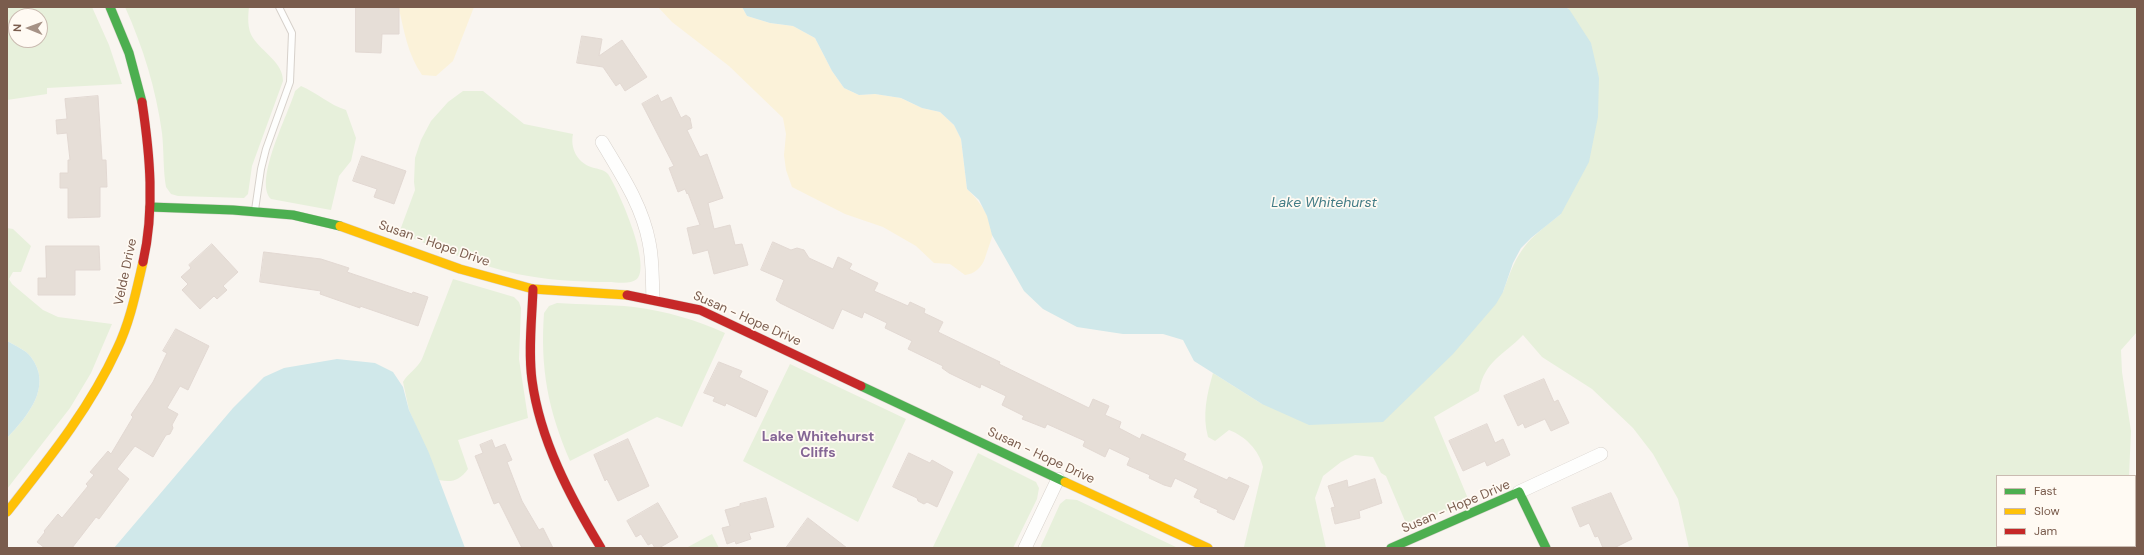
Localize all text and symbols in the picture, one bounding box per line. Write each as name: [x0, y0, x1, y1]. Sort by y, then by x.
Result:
north arrow: [8, 8, 48, 48]
text: N: [10, 24, 24, 32]
water label: Lake Whitehurst: [1271, 195, 1377, 211]
street label: Susan - Hope Drive: [376, 218, 492, 270]
street label: Velde Drive: [111, 237, 141, 307]
street label: Susan - Hope Drive: [691, 288, 803, 350]
street label: Susan - Hope Drive: [985, 424, 1097, 488]
district label: Lake Whitehurst Cliffs: [762, 429, 874, 462]
legend: [1996, 475, 2136, 547]
street label: Susan - Hope Drive: [1399, 477, 1513, 537]
text: Fast: [2034, 483, 2057, 499]
text: Slow: [2034, 503, 2060, 519]
text: Jam: [2034, 523, 2057, 539]

